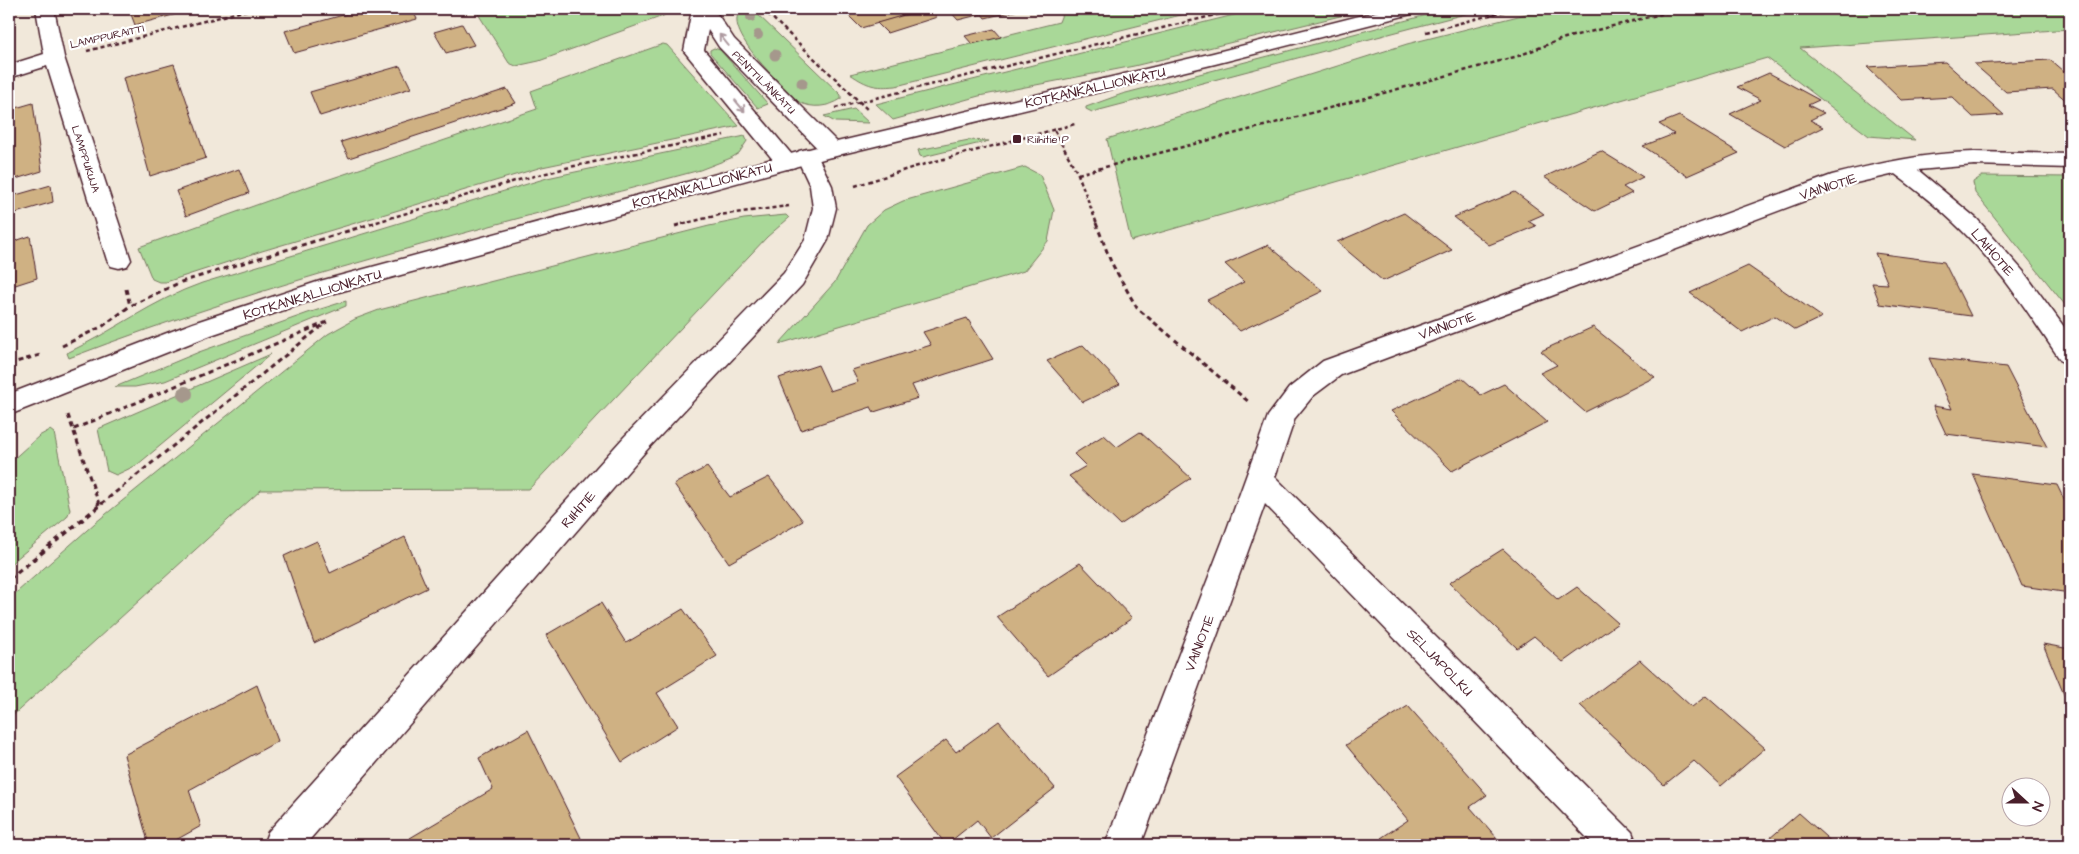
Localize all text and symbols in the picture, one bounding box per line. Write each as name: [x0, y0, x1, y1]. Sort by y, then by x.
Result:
street label: LAMPPURAITTI: [68, 21, 146, 52]
one-way arrow: [719, 34, 730, 47]
street label: PENTTILÄNKATU: [729, 47, 799, 117]
street label: KOTKANKALLIONKATU: [1023, 62, 1168, 114]
one-way arrow: [734, 99, 745, 112]
street label: LAMPPUKUJA: [68, 124, 103, 195]
place label: Riihitie P: [1027, 132, 1069, 147]
marker: Riihitie P: [1011, 133, 1023, 145]
street label: KOTKANKALLIONKATU: [630, 158, 774, 214]
street label: VAINIOTIE: [1797, 168, 1860, 206]
street label: LAIHOTIE: [1966, 224, 2019, 282]
street label: KOTKANKALLIONKATU: [241, 264, 384, 326]
street label: VAINIOTIE: [1416, 306, 1479, 345]
street label: RIIHITIE: [557, 486, 601, 533]
street label: VAINIOTIE: [1180, 611, 1220, 675]
street label: SELJAPOLKU: [1402, 624, 1477, 701]
north arrow: [2002, 776, 2052, 826]
text: N: [2026, 799, 2048, 814]

